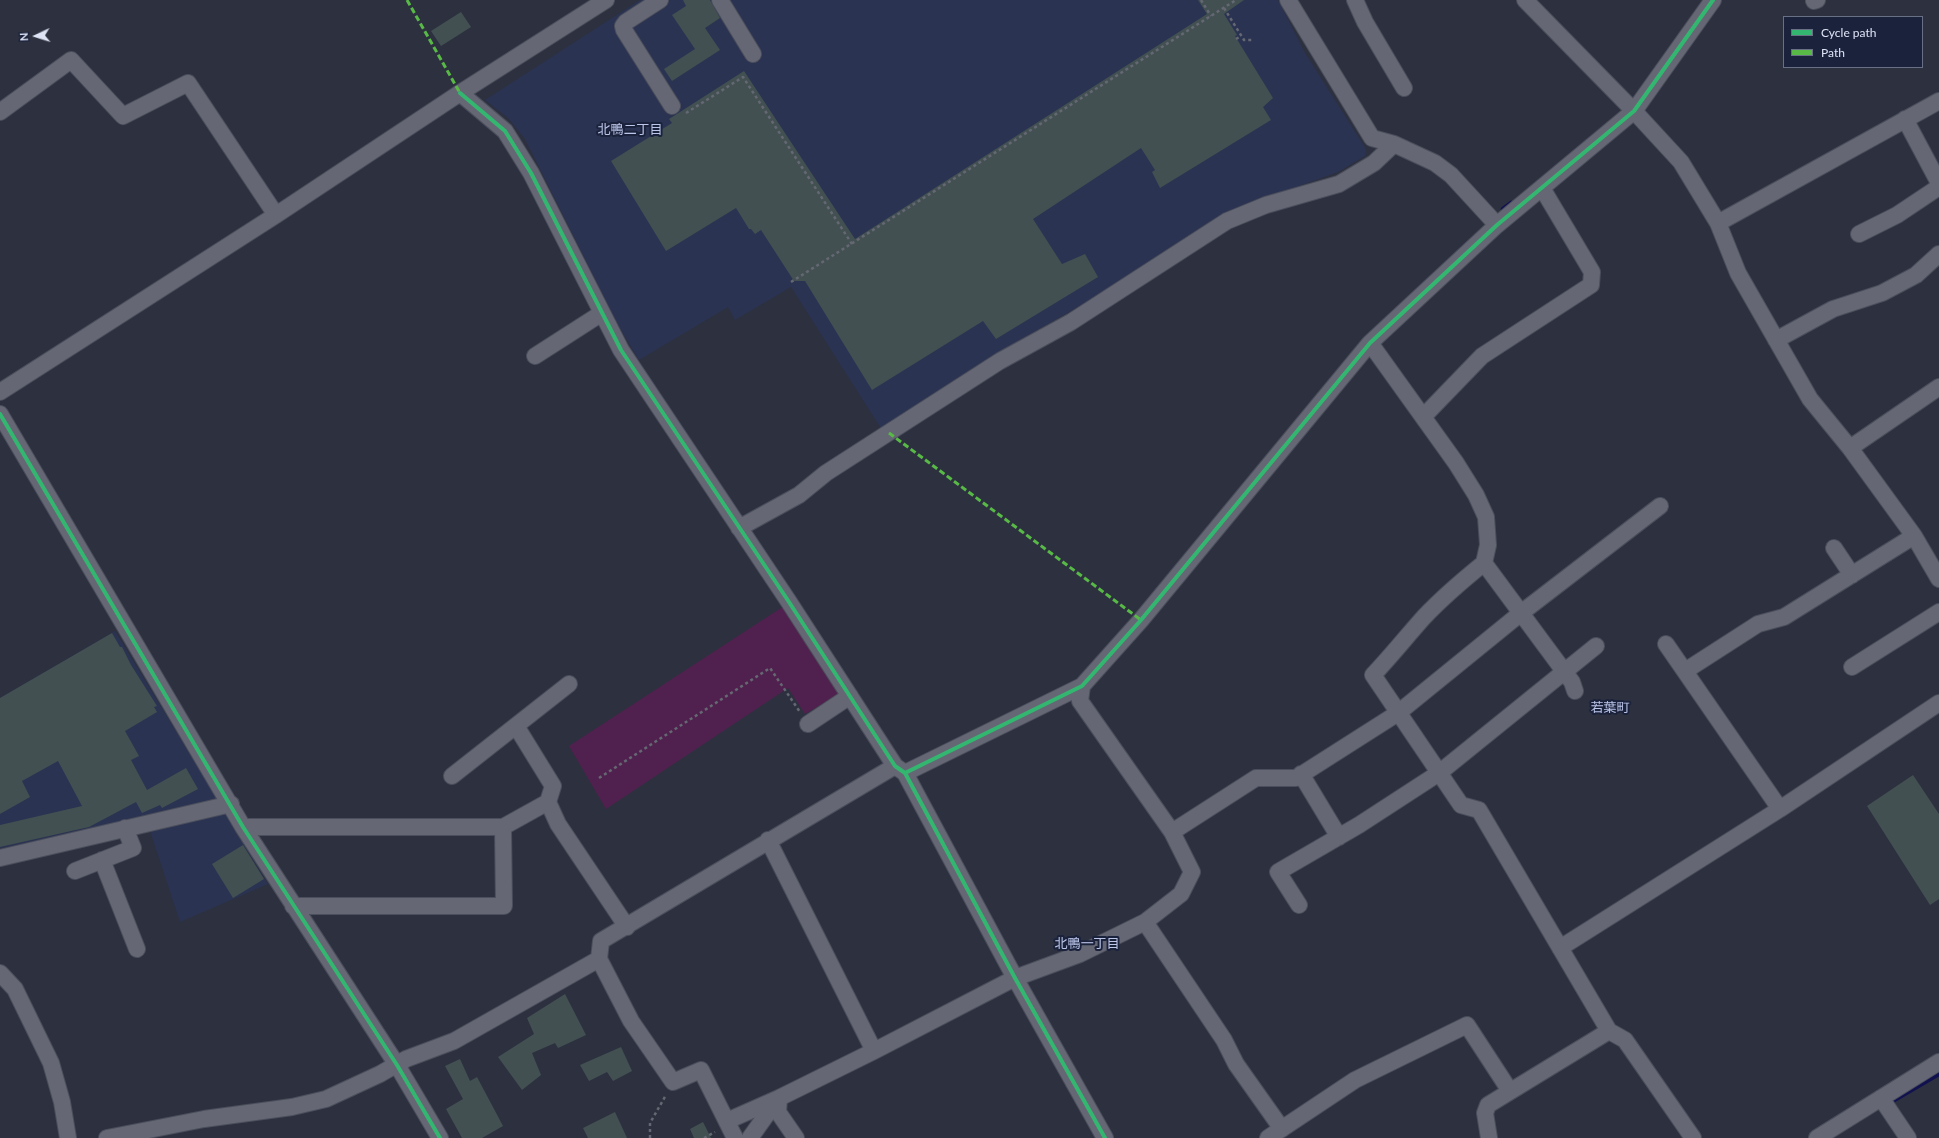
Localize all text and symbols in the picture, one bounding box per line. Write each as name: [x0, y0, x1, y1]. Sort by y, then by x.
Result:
north arrow: [16, 16, 56, 56]
legend: [1783, 16, 1923, 68]
text: Cycle path: [1821, 25, 1876, 40]
text: N: [17, 32, 30, 42]
text: Path: [1821, 45, 1845, 60]
district label: 北鴨二丁目: [598, 122, 662, 138]
district label: 若葉町: [1591, 700, 1629, 716]
district label: 北鴨一丁目: [1055, 936, 1119, 952]

